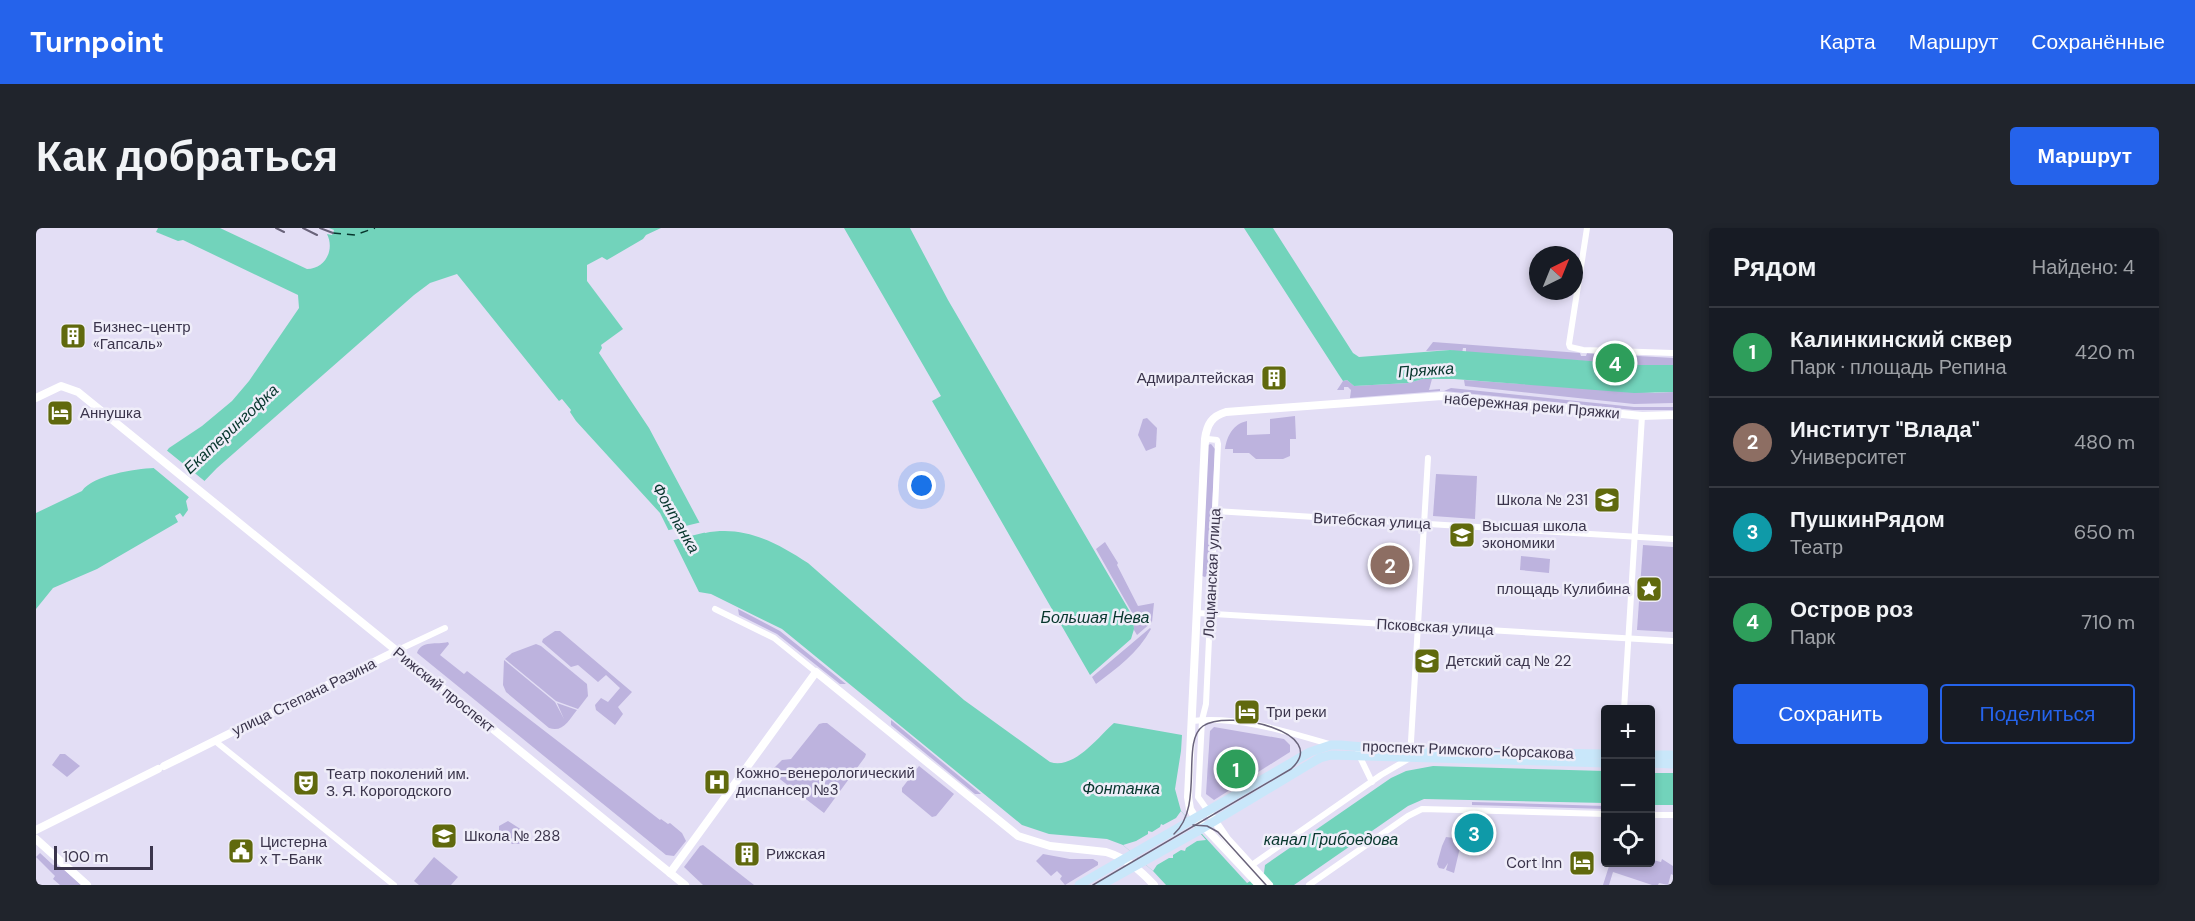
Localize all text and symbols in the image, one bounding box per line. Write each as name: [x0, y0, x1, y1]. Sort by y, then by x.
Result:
text: Turnpoint: [30, 24, 164, 61]
text: Карта: [1820, 28, 1876, 56]
text: Маршрут: [1909, 28, 1998, 56]
text: Сохранённые: [2031, 28, 2165, 56]
button: Маршрут: [2010, 127, 2159, 185]
text: Как добраться: [36, 129, 338, 184]
north arrow: [1529, 246, 1583, 300]
text: Рядом: [1733, 250, 1816, 284]
text: Найдено: 4: [2032, 254, 2135, 280]
place label: Бизнес-центр «Гапсаль»: [93, 317, 191, 354]
building icon: Бизнес-центр «Гапсаль»: [58, 321, 88, 351]
text: Калинкинский сквер: [1790, 325, 2012, 354]
text: 1: [1749, 339, 1756, 365]
text: 420 m: [2075, 339, 2135, 365]
pin: 4: [1596, 340, 1634, 386]
text: Парк · площадь Репина: [1790, 354, 2007, 380]
water label: Пряжка: [1397, 358, 1455, 382]
building icon: Адмиралтейская: [1259, 363, 1289, 393]
place label: Адмиралтейская: [1137, 368, 1254, 388]
water label: Екатерингофка: [179, 380, 283, 478]
street label: набережная реки Пряжки: [1443, 388, 1621, 424]
hotel icon: Аннушка: [45, 398, 75, 428]
place label: Аннушка: [80, 403, 142, 423]
text: Институт "Влада": [1790, 415, 1980, 444]
text: 2: [1747, 429, 1758, 455]
text: 480 m: [2074, 429, 2135, 455]
text: Университет: [1790, 444, 1906, 470]
your location: [907, 471, 936, 500]
water label: Фонтанка: [647, 479, 705, 557]
school or university icon: Школа № 231: [1592, 485, 1622, 515]
place label: Школа № 231: [1496, 490, 1588, 510]
text: ПушкинРядом: [1790, 505, 1945, 534]
street label: Лоцманская улица: [1199, 507, 1225, 638]
street label: Витебская улица: [1313, 508, 1432, 534]
place label: Высшая школа экономики: [1482, 516, 1587, 553]
text: 3: [1746, 519, 1759, 545]
text: 650 m: [2074, 519, 2135, 545]
school or university icon: Высшая школа экономики: [1447, 520, 1477, 550]
text: Театр: [1790, 534, 1843, 560]
pin: 2: [1370, 542, 1410, 588]
place icon: площадь Кулибина: [1634, 574, 1664, 604]
place label: площадь Кулибина: [1497, 579, 1631, 599]
text: Остров роз: [1790, 595, 1913, 624]
water label: Большая Нева: [1041, 607, 1150, 628]
text: 4: [1746, 609, 1759, 635]
text: 710 m: [2081, 609, 2135, 635]
street label: Псковская улица: [1376, 614, 1495, 640]
text: Парк: [1790, 624, 1835, 650]
street label: Рижский проспект: [389, 643, 499, 737]
school or university icon: Детский сад № 22: [1412, 646, 1442, 676]
place label: Детский сад № 22: [1446, 651, 1571, 671]
street label: улица Степана Разина: [229, 653, 380, 741]
button: Сохранить: [1733, 684, 1928, 744]
button: Поделиться: [1940, 684, 2135, 744]
hotel icon: Три реки: [1232, 697, 1262, 727]
place label: Три реки: [1266, 702, 1327, 722]
map controls: [1601, 705, 1655, 867]
button: +: [1601, 705, 1655, 759]
street label: проспект Римского-Корсакова: [1362, 736, 1575, 764]
pin: 1: [1216, 746, 1256, 792]
button: −: [1601, 759, 1655, 813]
place label: Кожно-венерологический диспансер №3: [736, 763, 915, 800]
place label: Театр поколений им. З. Я. Корогодского: [326, 764, 469, 801]
hospital icon: Кожно-венерологический диспансер №3: [702, 767, 732, 797]
theatre icon: Театр поколений им. З. Я. Корогодского: [291, 768, 321, 798]
water label: Фонтанка: [1082, 778, 1160, 799]
pin: 3: [1454, 810, 1494, 856]
button: locate: [1601, 813, 1655, 867]
school or university icon: Школа № 288: [429, 821, 459, 851]
place label: Школа № 288: [464, 826, 560, 846]
water label: канал Грибоедова: [1264, 829, 1398, 850]
place label: Цистерна х Т-Банк: [260, 832, 328, 869]
public building icon: Цистерна х Т-Банк: [226, 836, 256, 866]
building icon: Рижская: [732, 839, 762, 869]
scale bar: [54, 843, 153, 870]
place label: Рижская: [766, 844, 825, 864]
text: 100 m: [63, 846, 108, 867]
hotel icon: Cort Inn: [1567, 848, 1597, 878]
place label: Cort Inn: [1506, 853, 1562, 873]

